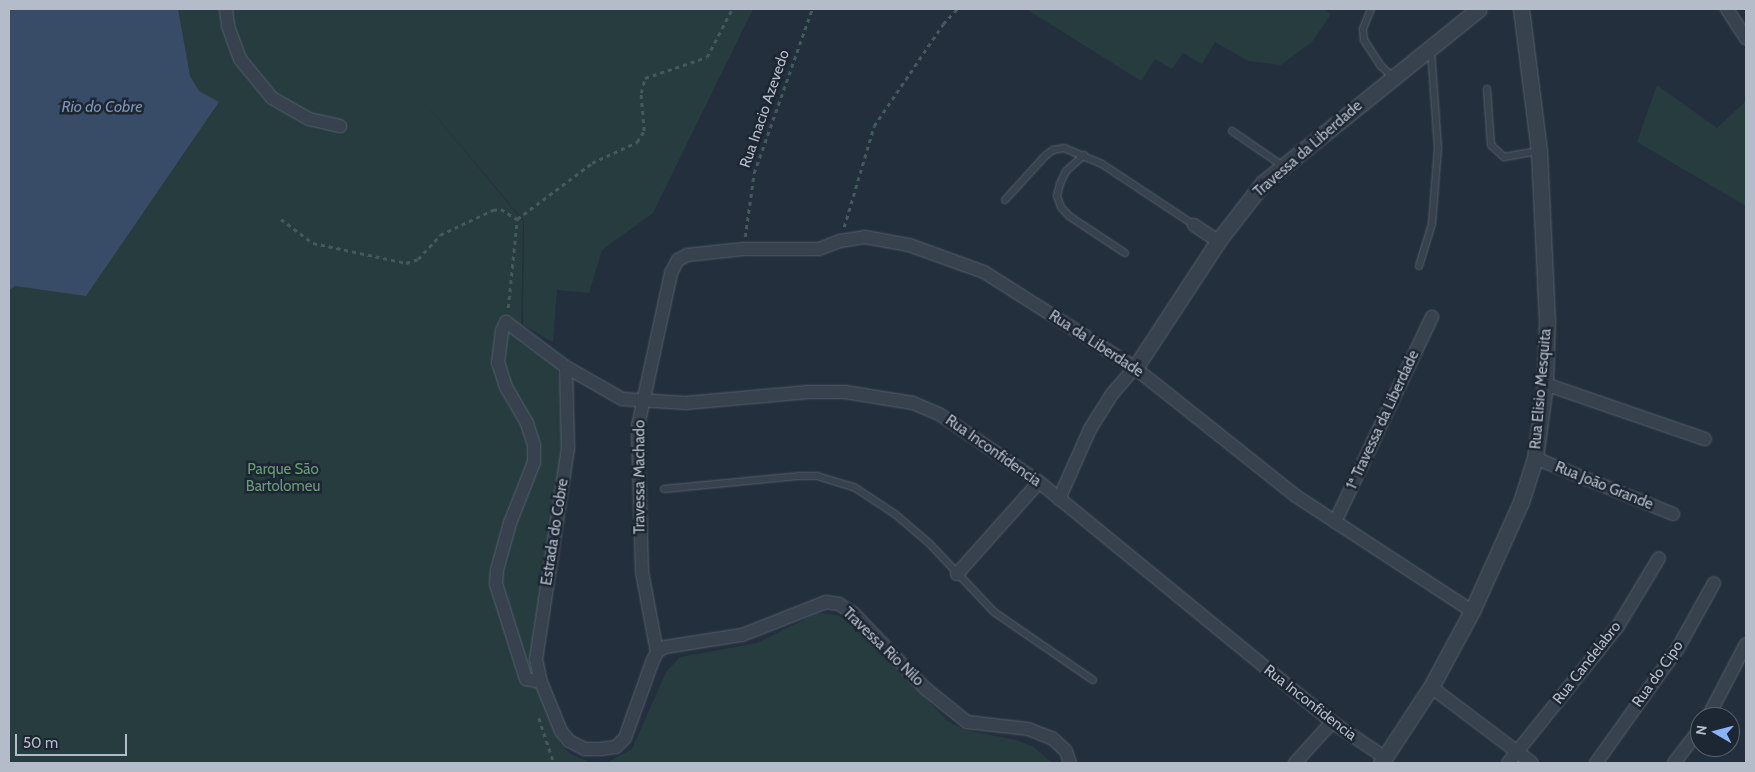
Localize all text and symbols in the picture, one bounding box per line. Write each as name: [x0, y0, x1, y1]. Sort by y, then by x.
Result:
street label: Rua Inacio Azevedo: [736, 48, 794, 170]
water label: Rio do Cobre: [61, 97, 143, 117]
street label: Travessa da Liberdade: [1250, 97, 1366, 201]
street label: Rua da Liberdade: [1045, 307, 1147, 381]
street label: Rua Elisio Mesquita: [1527, 328, 1555, 450]
street label: 1ª Travessa da Liberdade: [1343, 348, 1423, 492]
street label: Rua Inconfidencia: [942, 411, 1044, 491]
street label: Travessa Machado: [631, 420, 649, 534]
street label: Rua João Grande: [1552, 458, 1656, 514]
park label: Parque São Bartolomeu: [246, 460, 320, 495]
street label: Estrada do Cobre: [538, 477, 572, 587]
street label: Travessa Rio Nilo: [839, 604, 927, 690]
street label: Rua Candelabro: [1549, 618, 1625, 708]
street label: Rua do Cipo: [1629, 637, 1687, 711]
street label: Rua Inconfidencia: [1260, 661, 1360, 745]
north arrow: [1690, 707, 1740, 757]
scale bar: [18, 724, 130, 756]
text: N: [1692, 724, 1711, 736]
text: 50 m: [23, 734, 58, 752]

